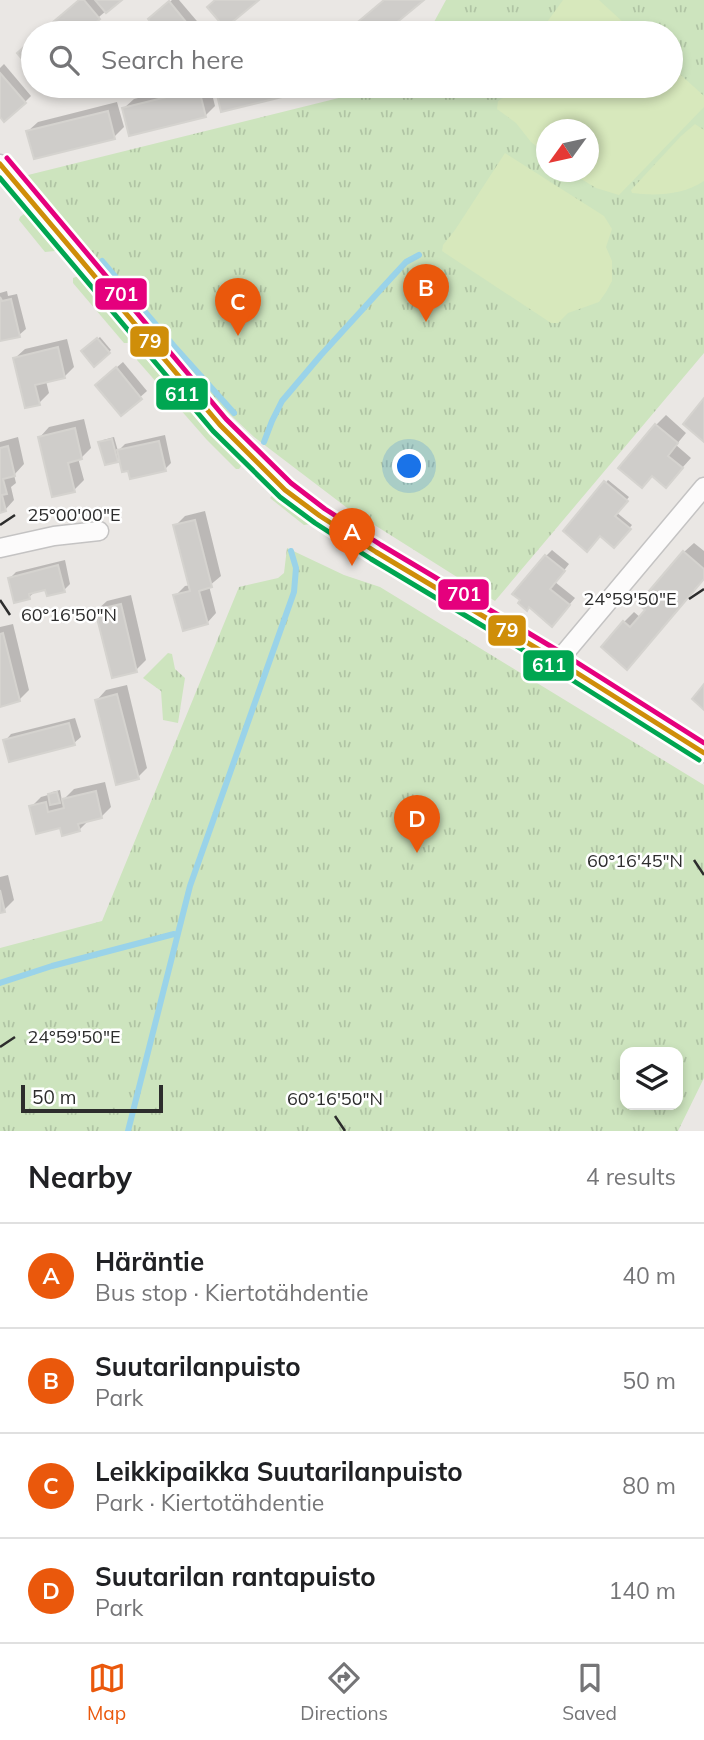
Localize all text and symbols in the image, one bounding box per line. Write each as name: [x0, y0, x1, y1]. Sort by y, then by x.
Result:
search box: [21, 21, 683, 98]
icon: search: [45, 41, 83, 79]
text: Search here: [101, 43, 244, 76]
north arrow: [536, 119, 599, 182]
pin: B: [403, 264, 449, 322]
line badge: 701: [94, 277, 148, 311]
pin: C: [215, 278, 261, 336]
text: 701: [104, 282, 138, 306]
line badge: 79: [129, 325, 170, 358]
text: 79: [139, 329, 161, 353]
line badge: 611: [155, 377, 209, 411]
text: 611: [165, 382, 199, 406]
your location: [392, 449, 426, 483]
text: 25°00'00"E: [27, 503, 121, 526]
pin: A: [329, 508, 375, 566]
line badge: 701: [437, 578, 490, 611]
text: 701: [447, 582, 481, 606]
text: 24°59'50"E: [583, 587, 677, 610]
text: 60°16'50"N: [21, 603, 117, 626]
line badge: 79: [487, 614, 527, 647]
text: 79: [496, 618, 518, 642]
line badge: 611: [522, 649, 575, 682]
text: 611: [532, 653, 566, 677]
pin: D: [394, 795, 440, 853]
text: 60°16'45"N: [587, 849, 683, 872]
text: 24°59'50"E: [27, 1025, 121, 1048]
map controls: [620, 1047, 683, 1110]
button: layers: [620, 1047, 683, 1110]
scale bar: [21, 1082, 163, 1114]
text: 50 m: [32, 1085, 76, 1109]
text: 60°16'50"N: [287, 1087, 383, 1110]
text: Nearby: [28, 1158, 132, 1196]
text: 4 results: [586, 1162, 676, 1191]
text: Häräntie: [95, 1245, 204, 1278]
text: A: [42, 1261, 60, 1290]
text: 40 m: [622, 1261, 676, 1290]
text: Bus stop · Kiertotähdentie: [95, 1278, 368, 1307]
text: Suutarilanpuisto: [95, 1350, 301, 1383]
text: B: [43, 1366, 59, 1395]
text: 50 m: [622, 1366, 676, 1395]
text: Park: [95, 1383, 143, 1412]
text: Leikkipaikka Suutarilanpuisto: [95, 1455, 463, 1488]
text: C: [43, 1471, 59, 1500]
text: 80 m: [622, 1471, 676, 1500]
text: Park · Kiertotähdentie: [95, 1488, 324, 1517]
text: Suutarilan rantapuisto: [95, 1560, 376, 1593]
text: D: [42, 1576, 60, 1605]
text: 140 m: [608, 1576, 676, 1605]
text: Park: [95, 1593, 143, 1622]
tab: Map: [87, 1659, 126, 1725]
tab: Directions: [300, 1659, 388, 1725]
tab: Saved: [562, 1659, 617, 1725]

